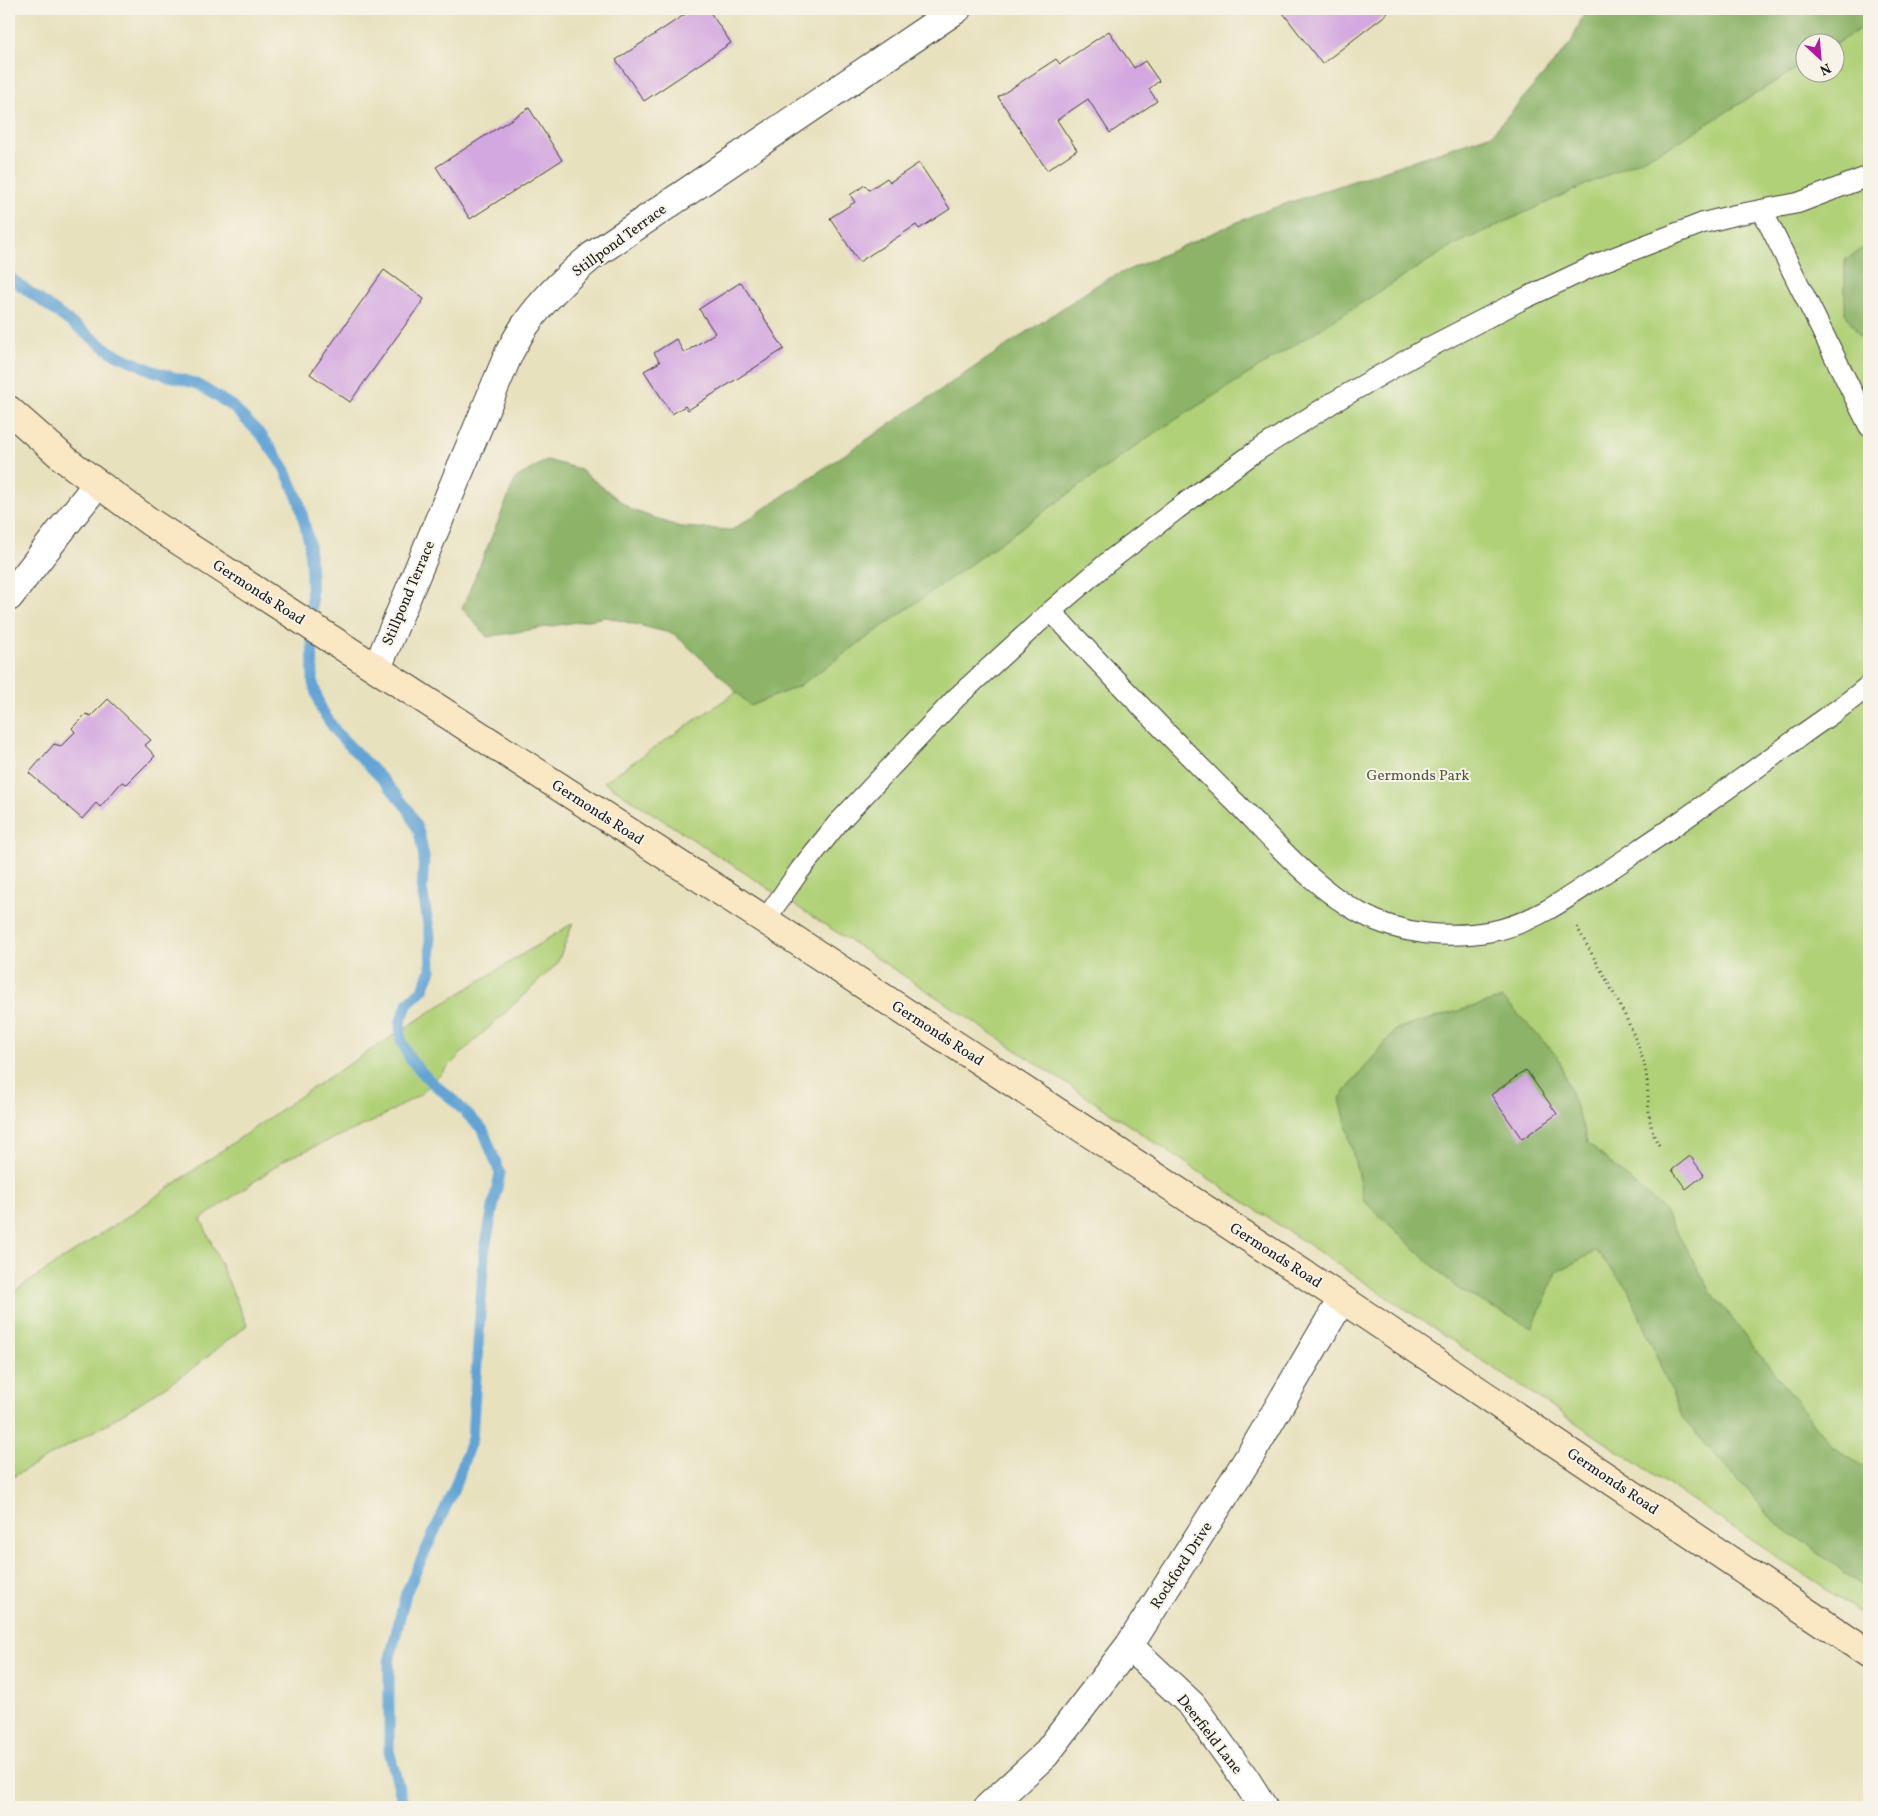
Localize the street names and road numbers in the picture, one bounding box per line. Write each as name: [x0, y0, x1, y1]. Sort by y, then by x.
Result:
street label: Stillpond Terrace: [568, 200, 671, 283]
street label: Stillpond Terrace: [378, 538, 441, 649]
street label: Germonds Road: [208, 555, 308, 631]
street label: Germonds Road: [547, 775, 647, 851]
street label: Germonds Road: [887, 996, 987, 1072]
street label: Germonds Road: [1225, 1218, 1325, 1294]
street label: Germonds Road: [1562, 1444, 1662, 1521]
street label: Rockford Drive: [1146, 1518, 1218, 1613]
street label: Deerfield Lane: [1171, 1691, 1247, 1779]

